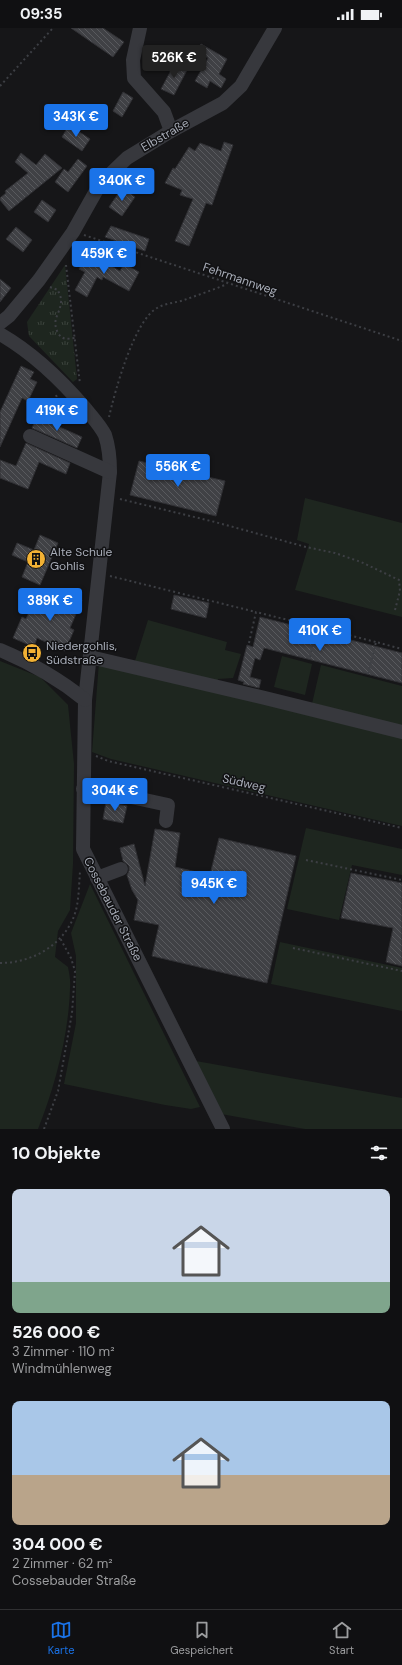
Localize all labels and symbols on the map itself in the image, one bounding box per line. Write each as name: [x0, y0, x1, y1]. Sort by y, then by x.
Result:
pin: 526K €: [141, 45, 207, 79]
pin: 343K €: [43, 104, 109, 138]
street label: Elbstraße: [138, 115, 192, 155]
pin: 340K €: [89, 168, 155, 202]
pin: 459K €: [71, 241, 137, 275]
street label: Fehrmannweg: [201, 259, 280, 299]
pin: 419K €: [24, 398, 90, 432]
pin: 556K €: [145, 454, 211, 488]
place label: Alte Schule Gohlis: [50, 544, 112, 574]
building icon: Alte Schule Gohlis: [25, 548, 47, 570]
pin: 389K €: [17, 588, 83, 622]
pin: 410K €: [287, 618, 353, 652]
place label: Niedergohlis, Südstraße: [46, 638, 117, 668]
bus stop icon: Niedergohlis, Südstraße: [21, 642, 43, 664]
street label: Südweg: [221, 770, 267, 796]
pin: 304K €: [82, 778, 148, 812]
street label: Cossebauder Straße: [80, 854, 146, 964]
pin: 945K €: [181, 871, 247, 905]

